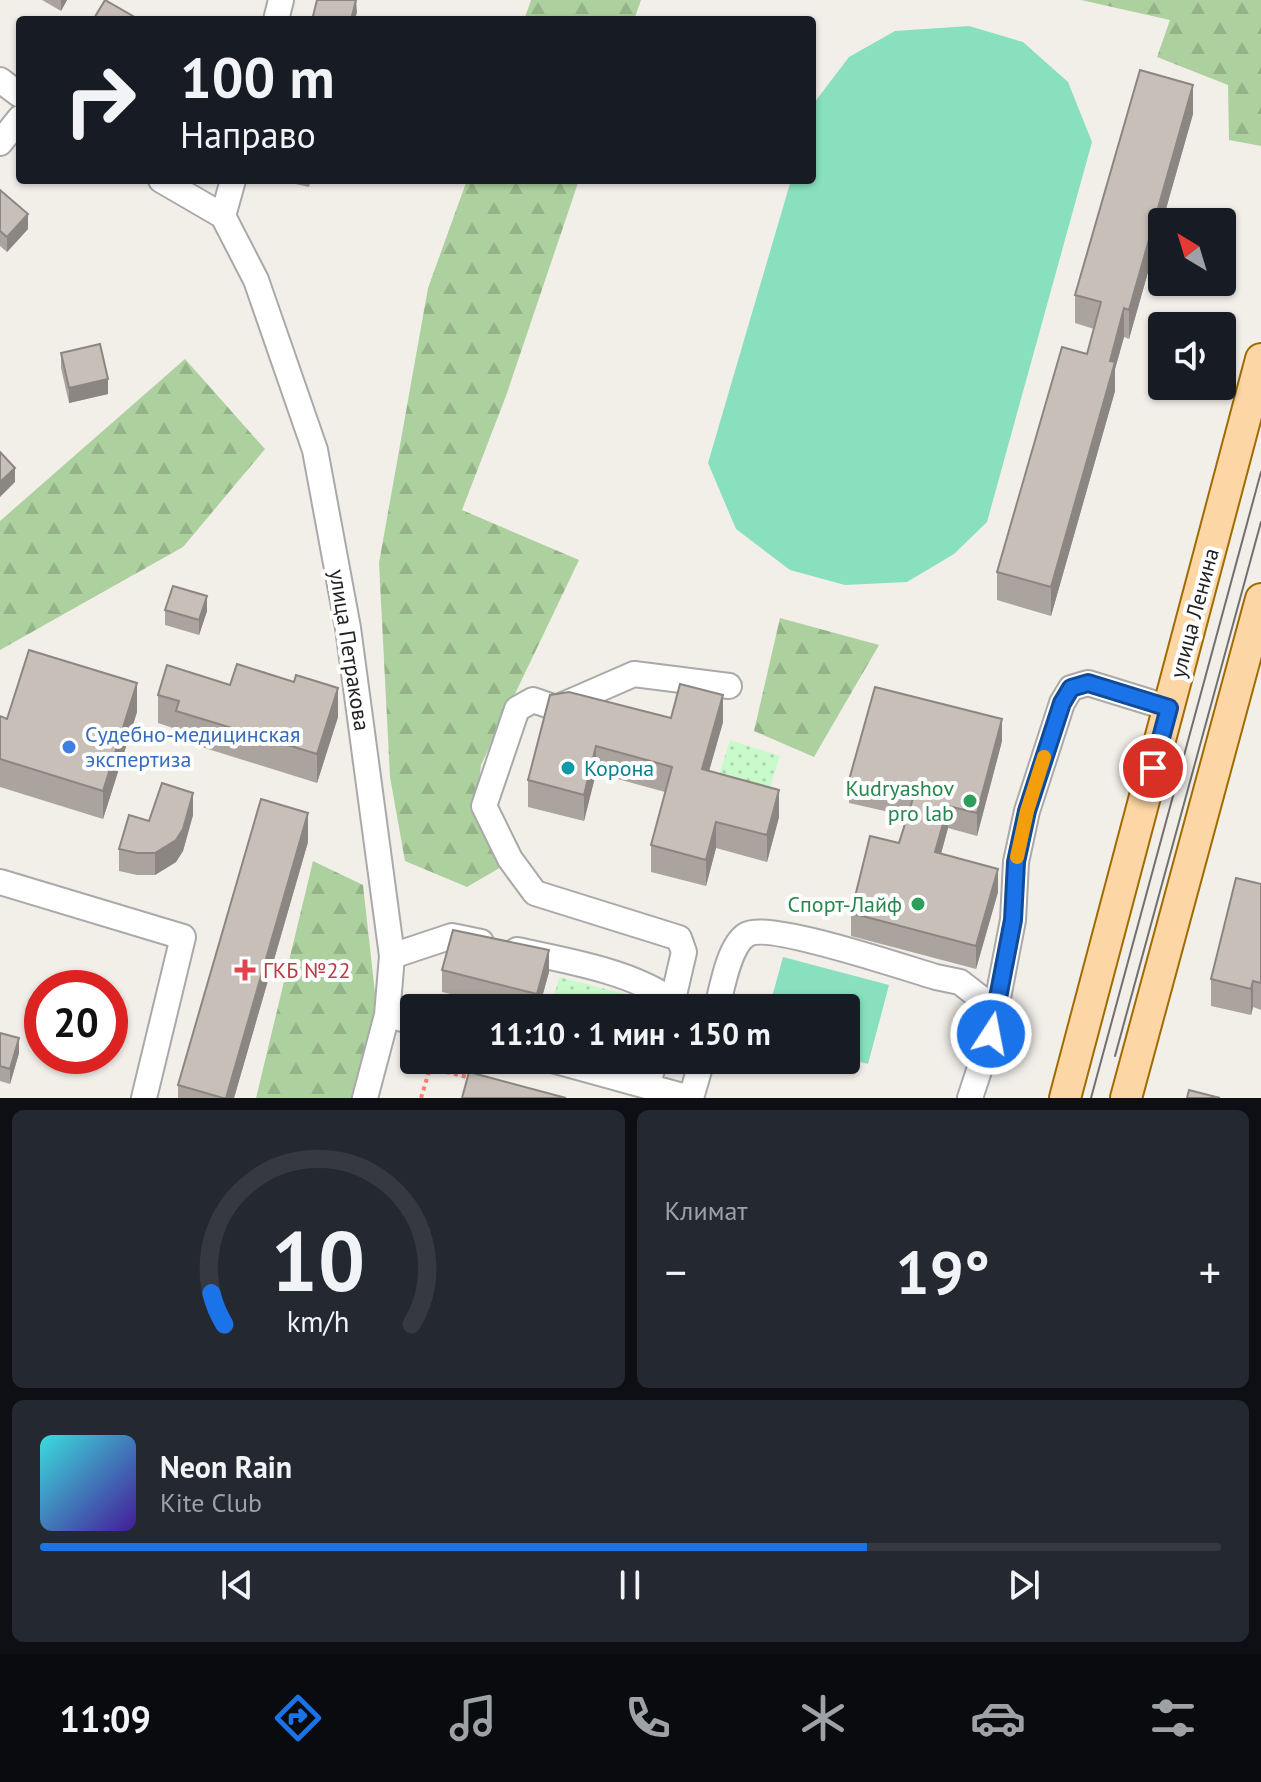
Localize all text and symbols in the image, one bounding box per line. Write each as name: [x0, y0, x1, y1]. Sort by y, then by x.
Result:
text: 100 m: [180, 41, 335, 113]
icon: right: [48, 48, 152, 152]
text: Направо: [180, 111, 316, 158]
north arrow: [1148, 208, 1236, 296]
map controls: [1148, 208, 1236, 400]
button: sound: [1148, 312, 1236, 400]
street label: улица Ленина: [1163, 545, 1225, 681]
street label: улица Петракова: [323, 567, 377, 733]
place label: Судебно-медицинская экспертиза: [85, 720, 300, 773]
pin: [1119, 734, 1187, 802]
marker: Судебно-медицинская экспертиза: [60, 738, 78, 756]
icon: arrive: [1131, 746, 1175, 790]
place label: Корона: [584, 754, 654, 782]
marker: Корона: [559, 759, 577, 777]
place label: Kudryashov pro lab: [845, 774, 954, 827]
marker: Kudryashov pro lab: [961, 792, 979, 810]
place label: Спорт-Лайф: [788, 890, 902, 918]
marker: Спорт-Лайф: [909, 895, 927, 913]
place label: ГКБ №22: [263, 956, 351, 984]
marker: ГКБ №22: [234, 959, 256, 981]
speed limit sign: 20: [24, 970, 128, 1074]
position arrow: [949, 992, 1033, 1076]
text: 11:10 · 1 мин · 150 m: [489, 1014, 771, 1053]
text: Климат: [665, 1194, 748, 1227]
text: 10: [271, 1206, 365, 1314]
text: 19°: [896, 1233, 990, 1311]
text: −: [665, 1243, 687, 1300]
text: +: [1199, 1243, 1221, 1300]
text: km/h: [287, 1303, 350, 1340]
text: Neon Rain: [160, 1447, 292, 1486]
text: Kite Club: [160, 1486, 262, 1519]
icon: previous: [215, 1563, 259, 1607]
icon: pause: [608, 1563, 652, 1607]
icon: next: [1002, 1563, 1046, 1607]
icon: directions: [270, 1690, 326, 1746]
icon: music: [445, 1690, 501, 1746]
icon: phone: [620, 1690, 676, 1746]
icon: climate: [795, 1690, 851, 1746]
icon: car: [970, 1690, 1026, 1746]
icon: filters: [1145, 1690, 1201, 1746]
text: 11:09: [60, 1695, 151, 1742]

